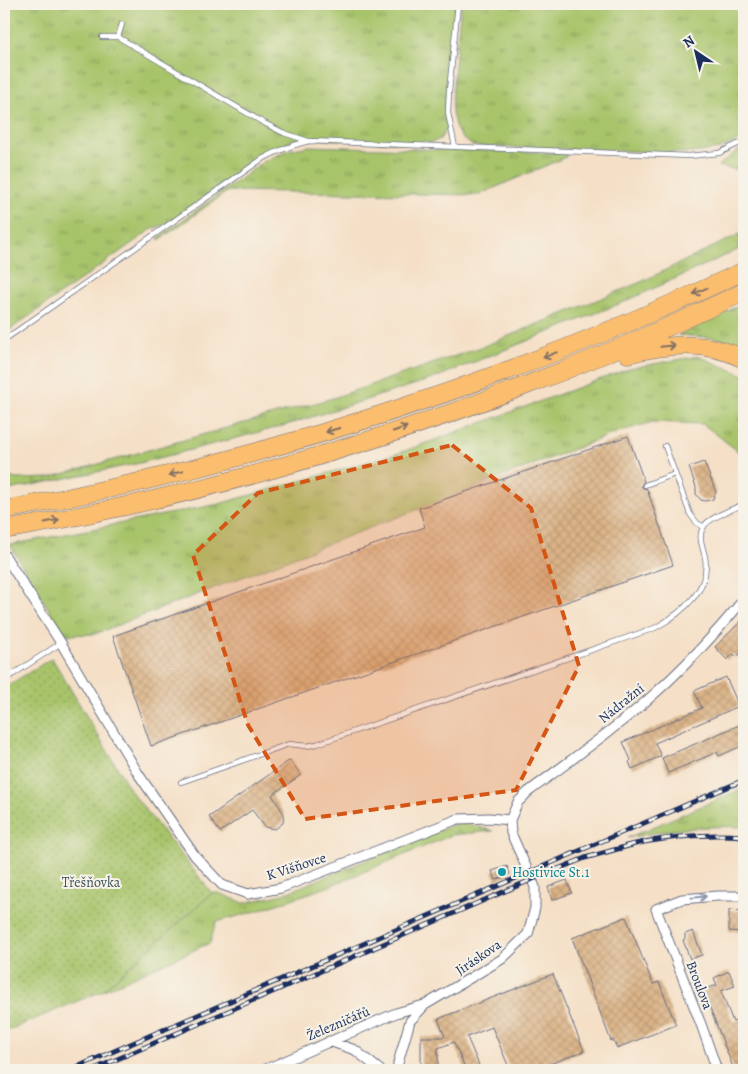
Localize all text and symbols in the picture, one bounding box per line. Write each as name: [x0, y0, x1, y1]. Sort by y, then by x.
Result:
north arrow: [670, 28, 720, 78]
text: N: [679, 31, 698, 52]
one-way arrow: [693, 287, 708, 297]
one-way arrow: [659, 341, 675, 351]
one-way arrow: [543, 351, 558, 360]
one-way arrow: [392, 424, 408, 434]
one-way arrow: [325, 426, 341, 435]
one-way arrow: [169, 469, 185, 478]
one-way arrow: [43, 516, 59, 525]
street label: Nádražní: [594, 679, 648, 728]
street label: K Višňovce: [264, 848, 328, 885]
place label: Hostivice St.1: [512, 863, 590, 882]
marker: Hostivice St.1: [496, 866, 508, 878]
park label: Třešňovka: [62, 873, 121, 892]
one-way arrow: [691, 893, 707, 902]
street label: Jiráskova: [452, 935, 505, 980]
street label: Broulova: [682, 958, 718, 1013]
street label: Železničářů: [304, 1001, 373, 1045]

